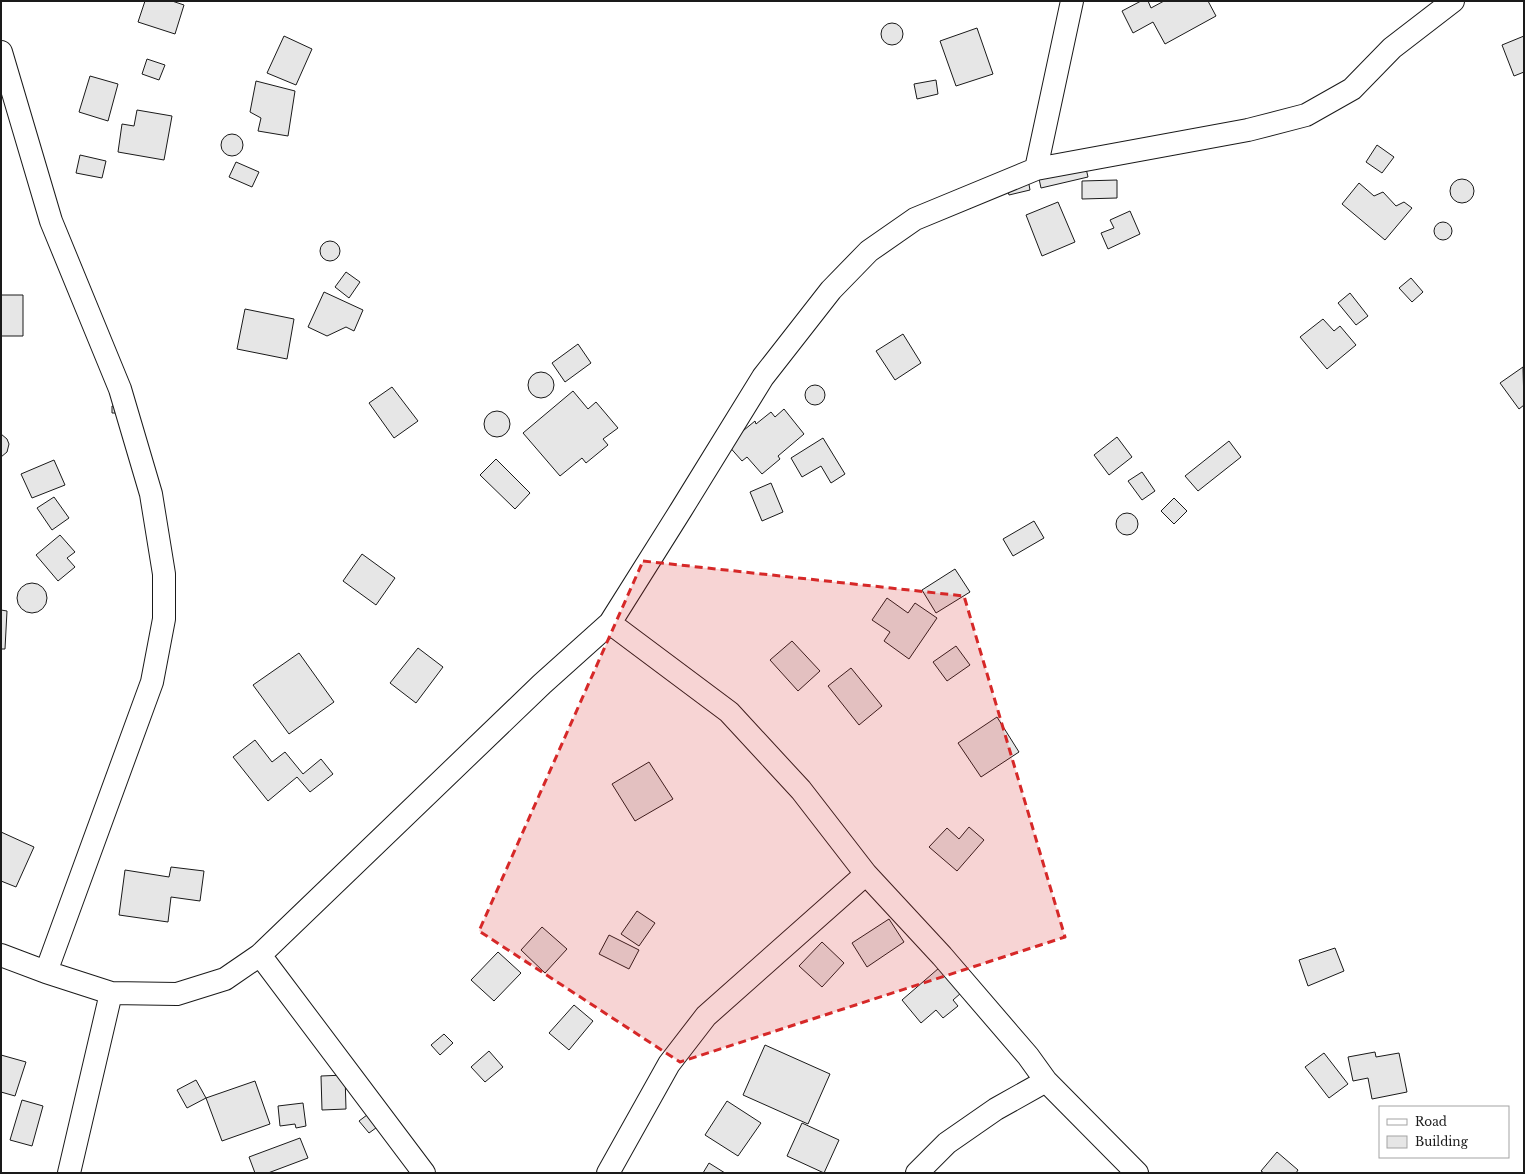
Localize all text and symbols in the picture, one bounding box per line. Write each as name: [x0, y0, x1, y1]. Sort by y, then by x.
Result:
legend: [1379, 1106, 1509, 1158]
text: Road: [1415, 1114, 1447, 1129]
text: Building: [1415, 1134, 1469, 1149]

